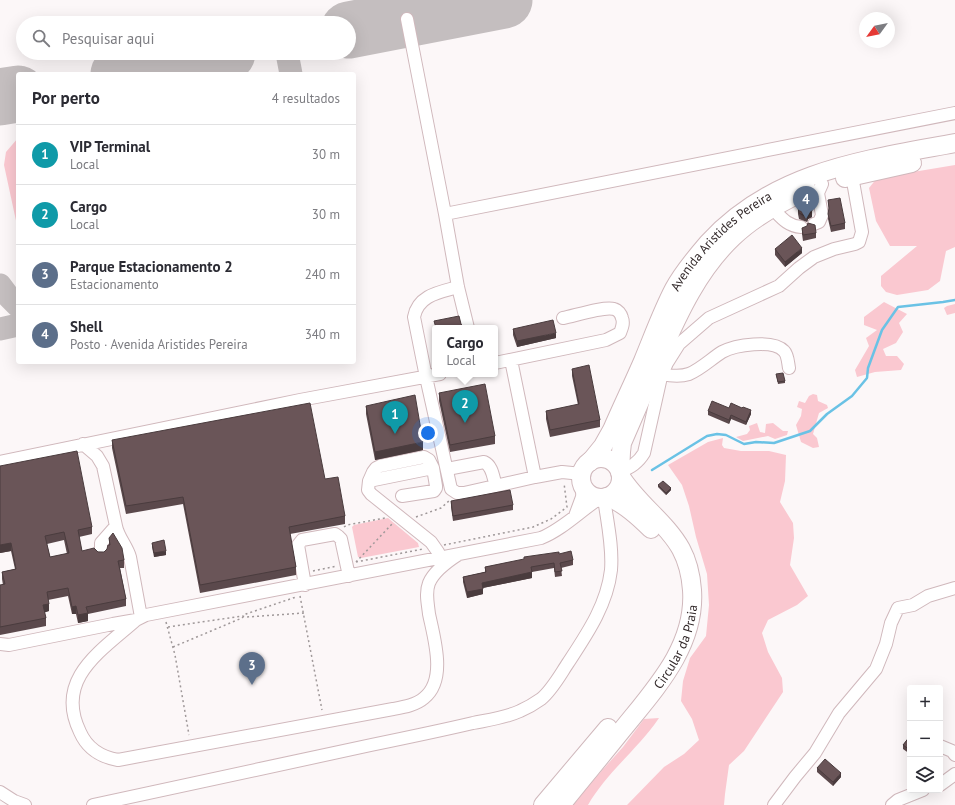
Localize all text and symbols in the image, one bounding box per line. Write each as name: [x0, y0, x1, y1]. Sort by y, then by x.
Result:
north arrow: [859, 12, 895, 48]
search box: [16, 16, 356, 60]
icon: search: [30, 27, 52, 49]
text: Pesquisar aqui: [62, 29, 154, 48]
text: Por perto: [32, 87, 100, 109]
text: 4 resultados: [272, 90, 340, 107]
text: VIP Terminal: [70, 137, 150, 156]
text: 1: [41, 146, 49, 163]
text: 30 m: [312, 146, 340, 163]
text: Local: [70, 156, 99, 173]
pin: 4: [793, 186, 819, 219]
street label: Avenida Aristides Pereira: [667, 187, 775, 294]
text: Cargo: [70, 197, 107, 216]
text: 2: [41, 206, 49, 223]
text: 30 m: [312, 206, 340, 223]
text: Local: [70, 216, 99, 233]
text: Parque Estacionamento 2: [70, 257, 233, 276]
text: 3: [41, 266, 49, 283]
text: 240 m: [305, 266, 340, 283]
text: Estacionamento: [70, 276, 159, 293]
text: Shell: [70, 317, 103, 336]
popup: [432, 325, 498, 377]
text: 4: [41, 326, 49, 343]
text: 340 m: [305, 326, 340, 343]
text: Cargo: [446, 333, 484, 352]
text: Posto · Avenida Aristides Pereira: [70, 336, 248, 353]
text: Local: [446, 352, 476, 369]
pin: 2: [452, 390, 478, 423]
pin: 1: [382, 401, 408, 434]
your location: [418, 423, 438, 443]
street label: Circular da Praia: [650, 604, 701, 692]
pin: 3: [239, 652, 265, 685]
map controls: [907, 685, 943, 793]
button: +: [907, 685, 943, 721]
button: −: [907, 721, 943, 757]
button: layers: [907, 757, 943, 793]

